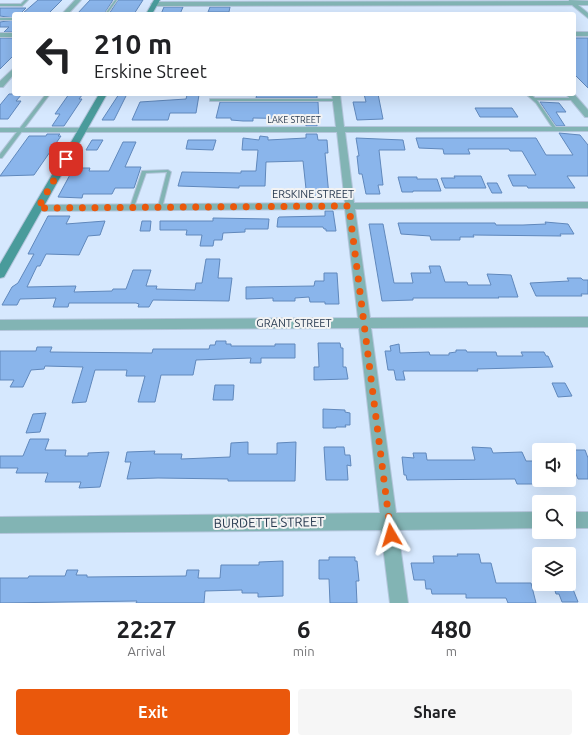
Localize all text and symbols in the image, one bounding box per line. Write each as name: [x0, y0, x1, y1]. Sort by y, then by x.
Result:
icon: left: [28, 28, 80, 80]
text: 210 m: [94, 28, 172, 59]
text: Erskine Street: [94, 61, 207, 81]
street label: LAKE STREET: [267, 115, 321, 125]
pin: [49, 142, 83, 176]
icon: arrive: [55, 148, 77, 170]
street label: ERSKINE STREET: [272, 188, 354, 200]
street label: GRANT STREET: [256, 317, 332, 329]
map controls: [532, 443, 576, 591]
button: sound: [532, 443, 576, 487]
button: search: [532, 495, 576, 539]
street label: BURDETTE STREET: [214, 514, 324, 530]
position arrow: [370, 514, 412, 556]
button: layers: [532, 547, 576, 591]
text: 22:27: [116, 616, 176, 643]
text: 6: [297, 616, 310, 643]
text: 480: [431, 616, 472, 643]
text: Arrival: [127, 644, 165, 658]
text: min: [293, 644, 315, 658]
text: m: [446, 644, 457, 658]
button: Exit: [16, 689, 290, 735]
button: Share: [298, 689, 572, 735]

